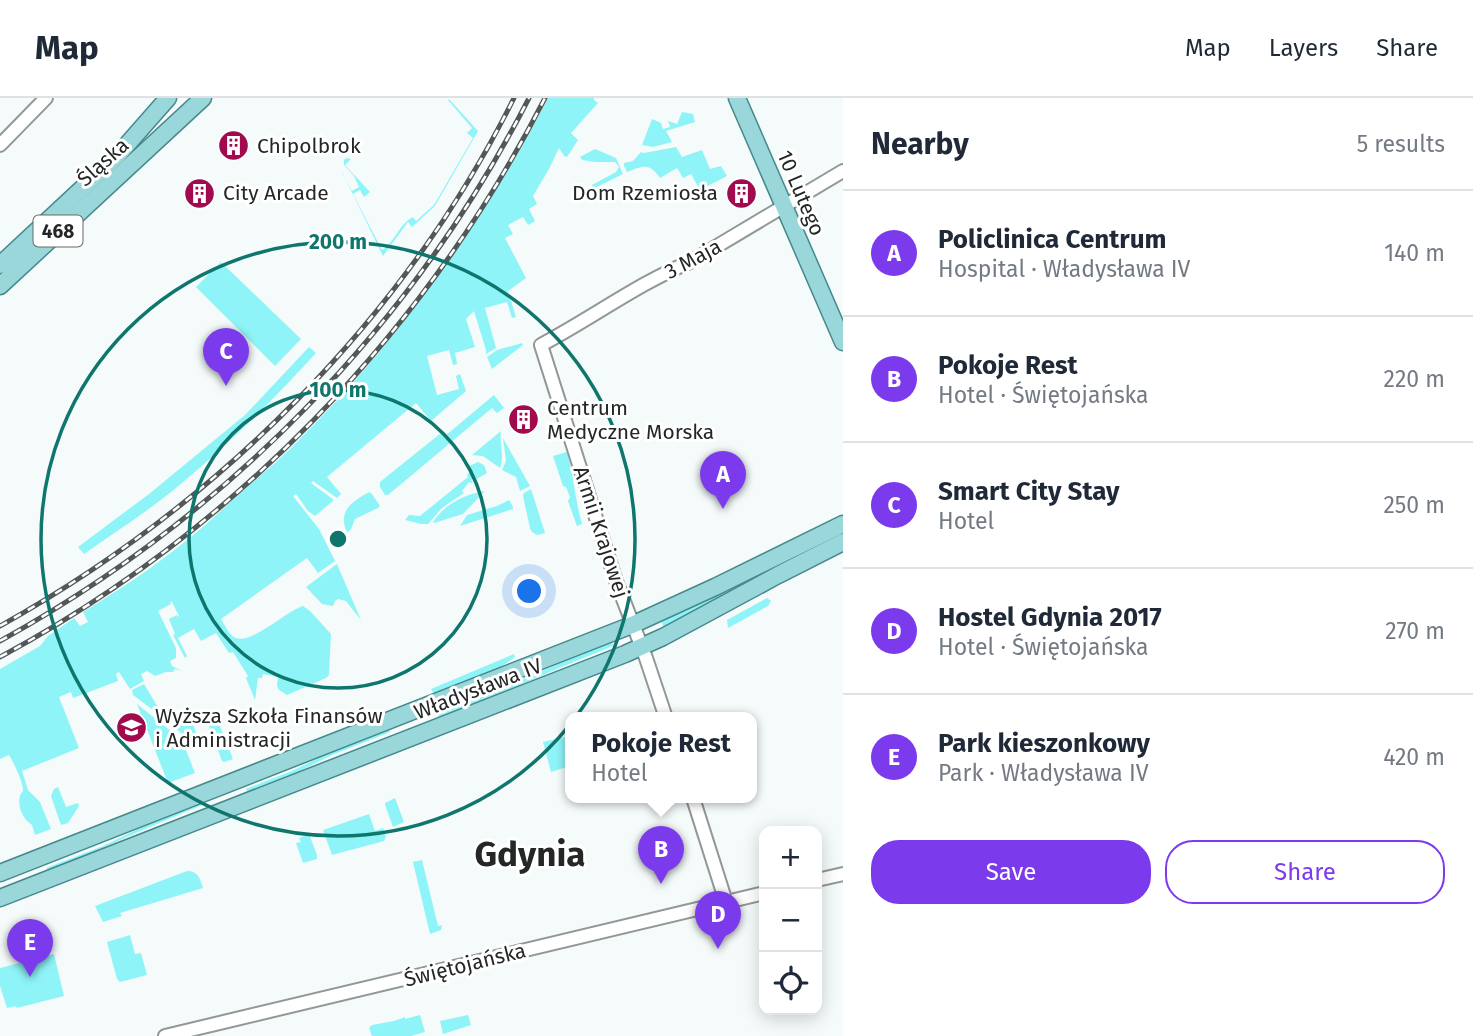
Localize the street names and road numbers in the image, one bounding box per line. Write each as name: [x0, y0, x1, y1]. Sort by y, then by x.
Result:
street label: Śląska: [72, 132, 134, 192]
street label: 10 Lutego: [771, 146, 831, 240]
road number: 468: [34, 216, 82, 246]
street label: 3 Maja: [660, 233, 726, 285]
street label: Armii Krajowej: [567, 463, 635, 601]
street label: Władysława IV: [410, 653, 546, 725]
street label: Świętojańska: [401, 937, 529, 993]

